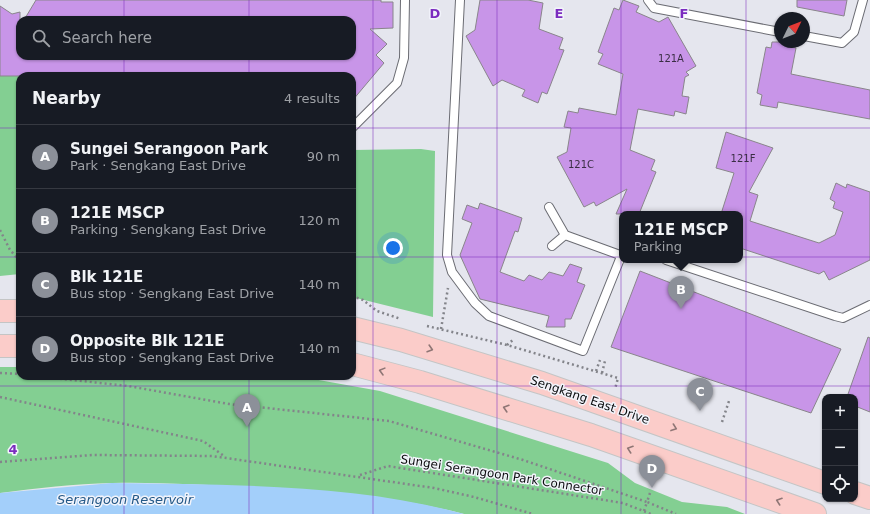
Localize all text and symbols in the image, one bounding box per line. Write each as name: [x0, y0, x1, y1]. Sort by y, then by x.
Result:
text: D: [430, 6, 441, 21]
text: E: [555, 6, 563, 21]
text: F: [680, 6, 688, 21]
north arrow: [774, 12, 810, 48]
search box: [16, 16, 356, 60]
icon: search: [30, 27, 52, 49]
text: Search here: [62, 29, 152, 47]
house number: 121A: [658, 53, 684, 64]
text: Nearby: [32, 88, 101, 108]
text: 4 results: [284, 91, 340, 106]
text: Sungei Serangoon Park: [70, 140, 268, 158]
text: A: [40, 149, 50, 164]
text: 90 m: [307, 149, 340, 164]
house number: 121F: [731, 153, 756, 164]
text: Park · Sengkang East Drive: [70, 158, 246, 173]
house number: 121C: [568, 159, 594, 170]
text: 121E MSCP: [70, 204, 165, 222]
popup: [619, 211, 743, 263]
text: B: [40, 213, 50, 228]
text: 120 m: [298, 213, 340, 228]
text: 121E MSCP: [634, 221, 728, 239]
text: Parking · Sengkang East Drive: [70, 222, 266, 237]
your location: [383, 238, 403, 258]
text: Parking: [634, 239, 682, 254]
text: Blk 121E: [70, 268, 143, 286]
pin: B: [668, 276, 694, 309]
text: C: [40, 277, 50, 292]
text: 140 m: [298, 277, 340, 292]
text: Bus stop · Sengkang East Drive: [70, 286, 274, 301]
text: Opposite Blk 121E: [70, 332, 225, 350]
text: D: [40, 341, 50, 356]
text: 140 m: [298, 341, 340, 356]
one-way arrow: [427, 344, 434, 353]
text: Bus stop · Sengkang East Drive: [70, 350, 274, 365]
one-way arrow: [378, 367, 385, 376]
street label: Sengkang East Drive: [529, 373, 651, 427]
pin: C: [687, 378, 713, 411]
pin: A: [234, 394, 260, 427]
map controls: [822, 394, 858, 502]
button: +: [822, 394, 858, 430]
one-way arrow: [503, 404, 510, 413]
one-way arrow: [670, 424, 677, 432]
button: −: [822, 430, 858, 466]
text: 4: [8, 442, 18, 457]
one-way arrow: [626, 445, 633, 454]
street label: Sungei Serangoon Park Connector: [400, 452, 605, 498]
pin: D: [639, 455, 665, 488]
button: locate: [822, 466, 858, 502]
water label: Serangoon Reservoir: [57, 492, 195, 507]
one-way arrow: [775, 497, 782, 506]

